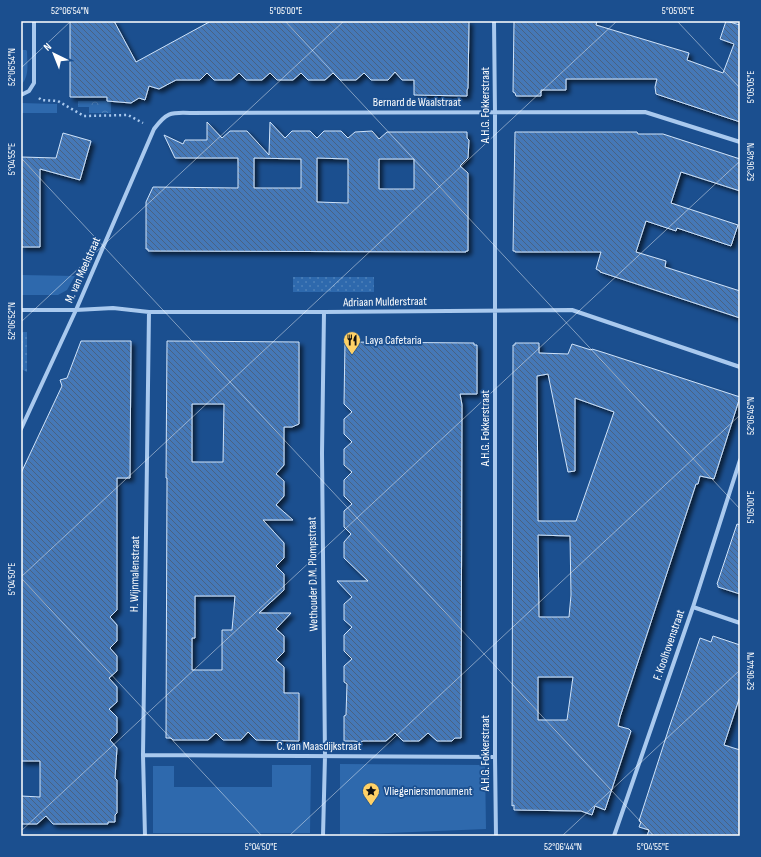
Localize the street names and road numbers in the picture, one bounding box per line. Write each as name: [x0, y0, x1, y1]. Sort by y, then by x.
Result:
street label: A.H.G. Fokkerstraat: [478, 67, 493, 144]
street label: Bernard de Waalstraat: [373, 95, 462, 110]
street label: M. van Meelstraat: [62, 234, 104, 305]
street label: Adriaan Mulderstraat: [342, 294, 427, 310]
street label: A.H.G. Fokkerstraat: [478, 390, 493, 467]
street label: Wethouder D.M. Plompstraat: [304, 516, 321, 631]
street label: H. Wijnmalenstraat: [127, 535, 143, 612]
street label: F. Koolhovenstraat: [650, 607, 688, 682]
street label: A.H.G. Fokkerstraat: [478, 715, 493, 792]
street label: C. van Maasdijkstraat: [277, 739, 362, 754]

